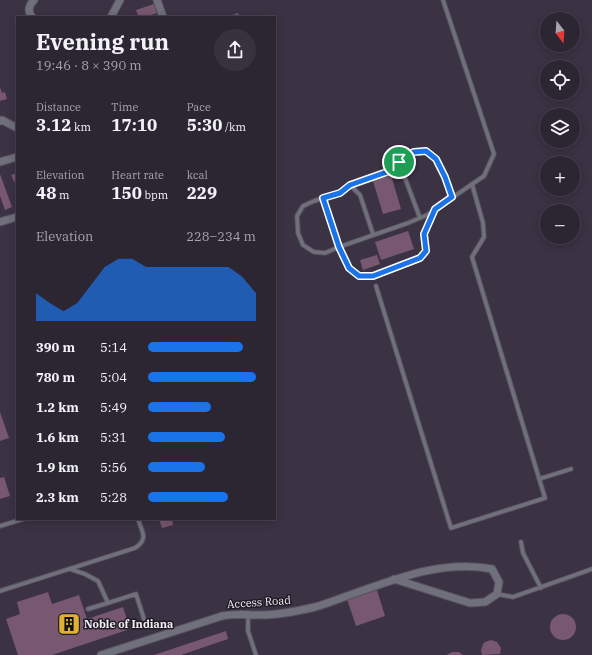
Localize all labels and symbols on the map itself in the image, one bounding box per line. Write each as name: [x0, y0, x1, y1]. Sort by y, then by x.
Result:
north arrow: [540, 12, 580, 52]
pin: [382, 145, 416, 179]
street label: Access Road: [227, 593, 292, 611]
building icon: Noble of Indiana: [56, 611, 82, 637]
place label: Noble of Indiana: [84, 617, 173, 631]

